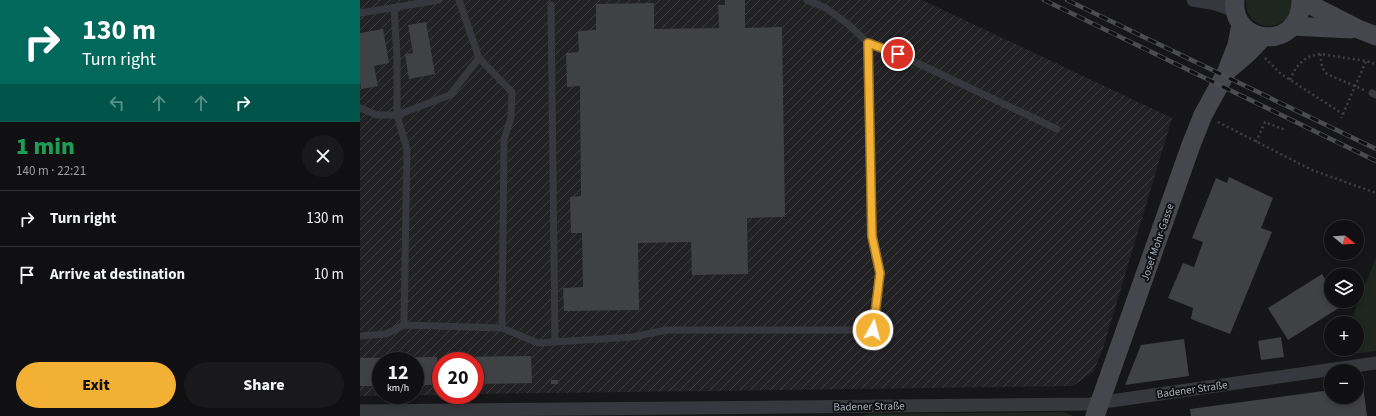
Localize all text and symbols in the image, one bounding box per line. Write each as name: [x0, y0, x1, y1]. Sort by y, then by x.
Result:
text: 130 m: [82, 10, 156, 50]
icon: right: [16, 16, 68, 68]
pin: [881, 37, 915, 71]
icon: arrive: [887, 43, 909, 65]
text: Turn right: [82, 47, 156, 72]
icon: left: [106, 92, 128, 114]
icon: ahead: [148, 92, 170, 114]
icon: ahead: [190, 92, 212, 114]
icon: right: [232, 92, 254, 114]
text: 1 min: [16, 129, 75, 164]
button: close: [302, 135, 344, 177]
text: 140 m · 22:21: [16, 162, 86, 180]
street label: Josef Mohr-Gasse: [1137, 201, 1178, 283]
icon: right: [16, 208, 38, 230]
text: Turn right: [50, 208, 116, 229]
text: 130 m: [306, 208, 344, 229]
north arrow: [1324, 220, 1364, 260]
map controls: [1324, 220, 1364, 404]
icon: arrive: [16, 264, 38, 286]
text: Arrive at destination: [50, 264, 185, 285]
text: 10 m: [314, 264, 344, 285]
button: layers: [1324, 268, 1364, 308]
position arrow: [852, 309, 894, 351]
button: +: [1324, 316, 1364, 356]
speed limit sign: 20: [432, 352, 484, 404]
text: 12: [387, 359, 409, 387]
button: Exit: [16, 362, 176, 408]
button: Share: [184, 362, 344, 408]
button: −: [1324, 364, 1364, 404]
street label: Badener Straße: [1156, 377, 1229, 402]
text: km/h: [387, 381, 409, 395]
street label: Badener Straße: [833, 398, 905, 415]

